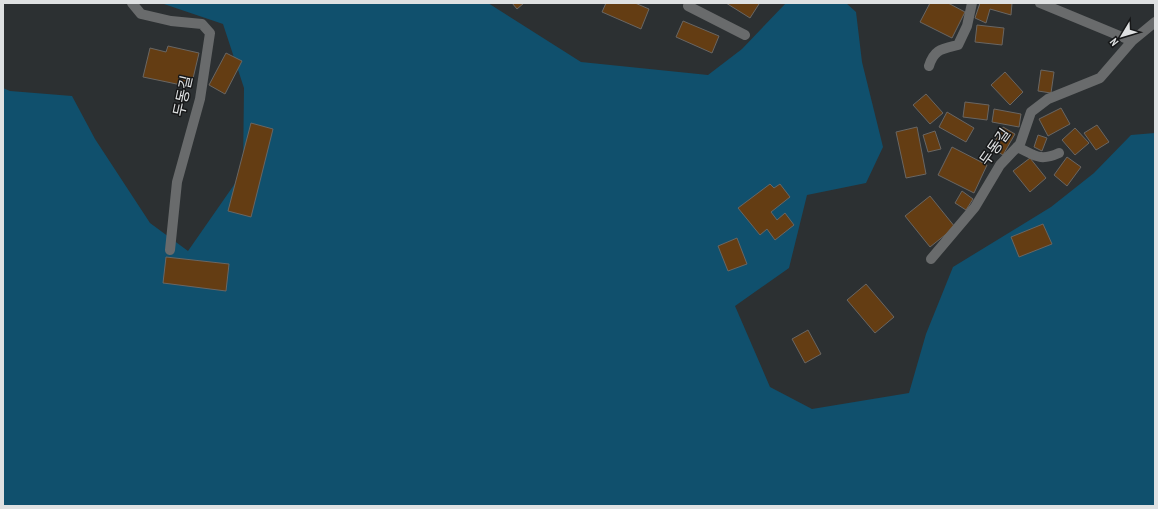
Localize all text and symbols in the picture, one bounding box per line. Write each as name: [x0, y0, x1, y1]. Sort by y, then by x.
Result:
north arrow: [1102, 16, 1142, 56]
text: N: [1107, 35, 1121, 49]
street label: 두동길: [169, 74, 196, 118]
street label: 두동길: [975, 124, 1014, 169]

